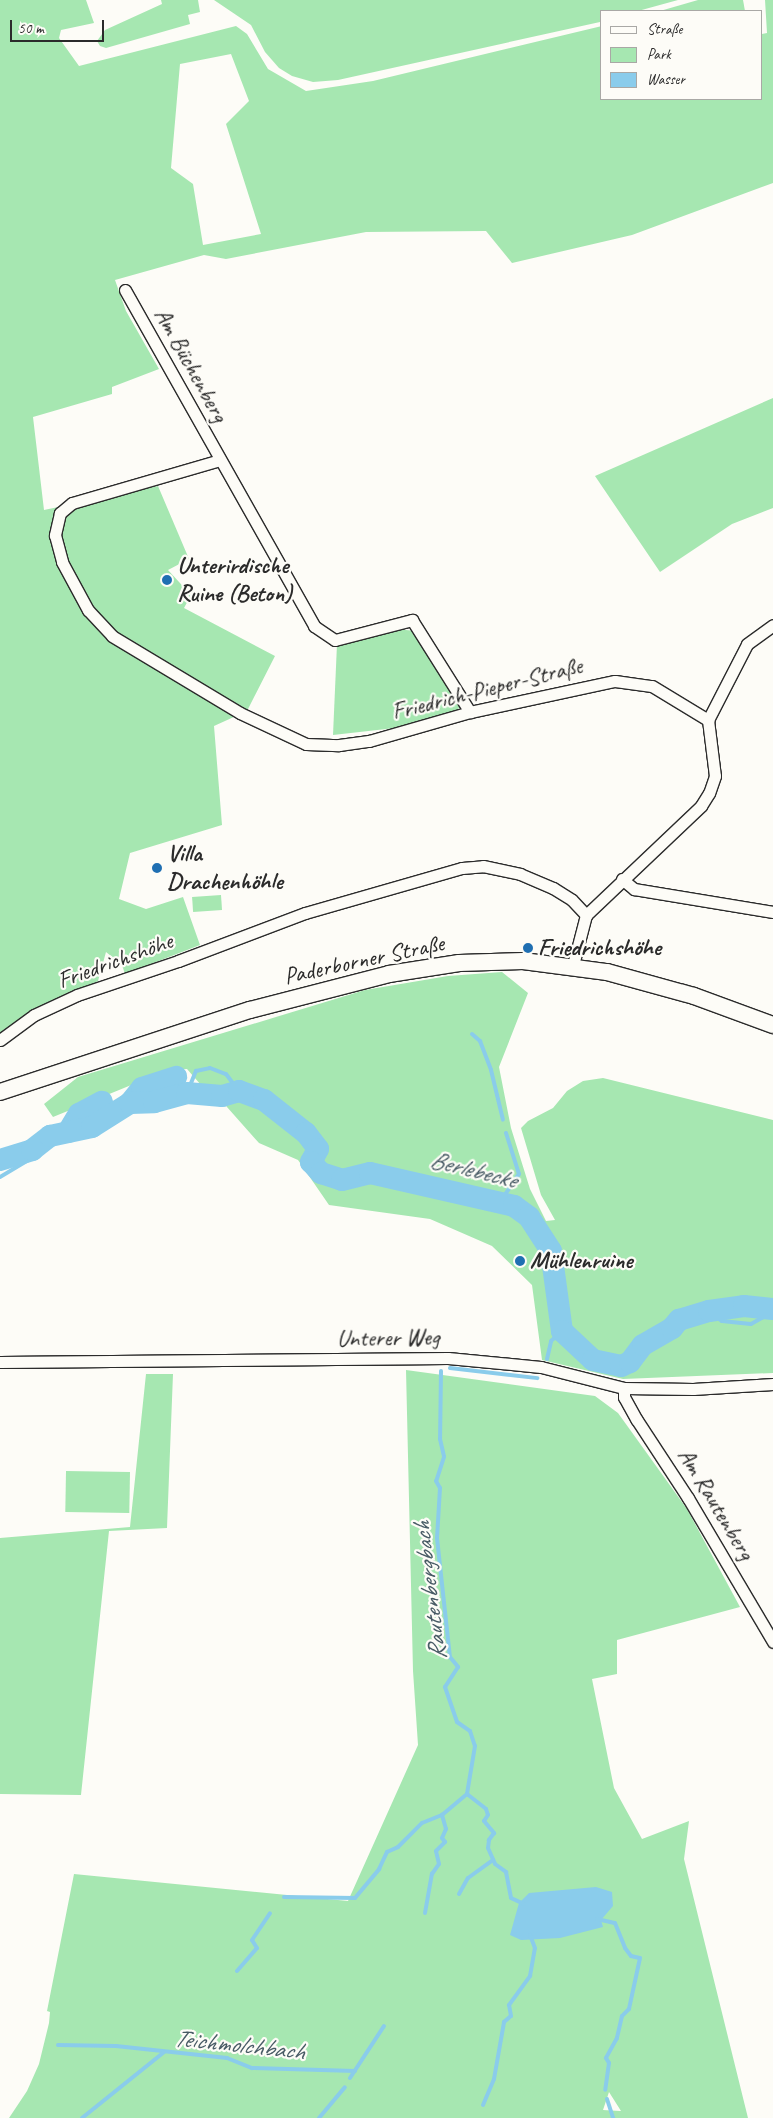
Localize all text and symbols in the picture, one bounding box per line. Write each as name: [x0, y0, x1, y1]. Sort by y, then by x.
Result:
scale bar: [12, 10, 106, 42]
legend: [600, 10, 763, 100]
text: 50 m: [18, 19, 44, 38]
text: Straße: [647, 20, 682, 39]
text: Park: [647, 45, 671, 64]
text: Wasser: [647, 70, 685, 89]
street label: Am Büchenberg: [148, 303, 234, 427]
place label: Unterirdische Ruine (Beton): [177, 552, 292, 608]
marker: Unterirdische Ruine (Beton): [161, 574, 173, 586]
street label: Friedrich-Pieper-Straße: [389, 651, 585, 727]
place label: Villa Drachenhöhle: [167, 840, 283, 896]
marker: Villa Drachenhöhle: [151, 862, 163, 874]
street label: Friedrichshöhe: [54, 927, 176, 995]
street label: Paderborner Straße: [281, 929, 447, 991]
place label: Friedrichshöhe: [538, 934, 661, 962]
marker: Friedrichshöhe: [522, 942, 534, 954]
water label: Berlebecke: [427, 1145, 519, 1195]
place label: Mühlenruine: [530, 1247, 632, 1275]
marker: Mühlenruine: [514, 1255, 526, 1267]
street label: Unterer Weg: [336, 1323, 440, 1353]
street label: Am Rautenberg: [671, 1443, 761, 1565]
water label: Rautenbergbach: [407, 1520, 453, 1662]
water label: Teichmolchbach: [172, 2023, 306, 2067]

